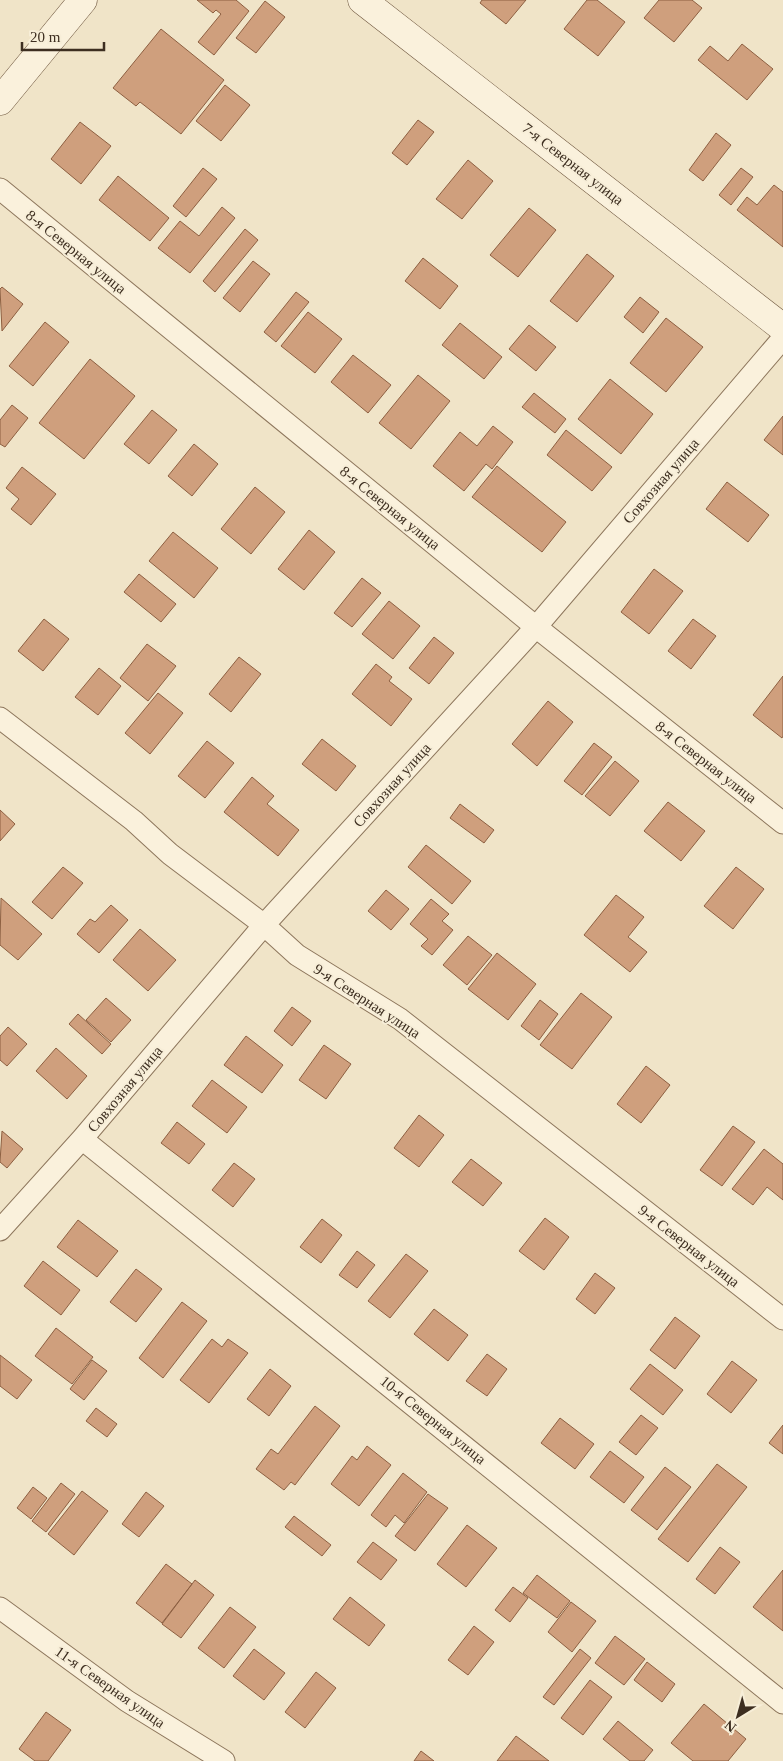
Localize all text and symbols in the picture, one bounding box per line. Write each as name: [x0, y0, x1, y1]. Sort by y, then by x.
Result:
scale bar: [22, 20, 105, 52]
text: 20 m: [30, 29, 61, 45]
street label: 7-я Северная улица: [519, 120, 627, 209]
street label: 8-я Северная улица: [23, 207, 129, 297]
street label: Совхозная улица: [620, 435, 702, 527]
street label: 8-я Северная улица: [337, 463, 443, 553]
street label: 8-я Северная улица: [652, 718, 760, 807]
street label: Совхозная улица: [350, 740, 434, 830]
street label: 9-я Северная улица: [311, 961, 423, 1042]
street label: Совхозная улица: [84, 1042, 166, 1135]
street label: 9-я Северная улица: [635, 1202, 743, 1291]
street label: 10-я Северная улица: [377, 1373, 489, 1468]
street label: 11-я Северная улица: [52, 1643, 168, 1731]
north arrow: [713, 1691, 763, 1741]
text: N: [722, 1717, 739, 1735]

